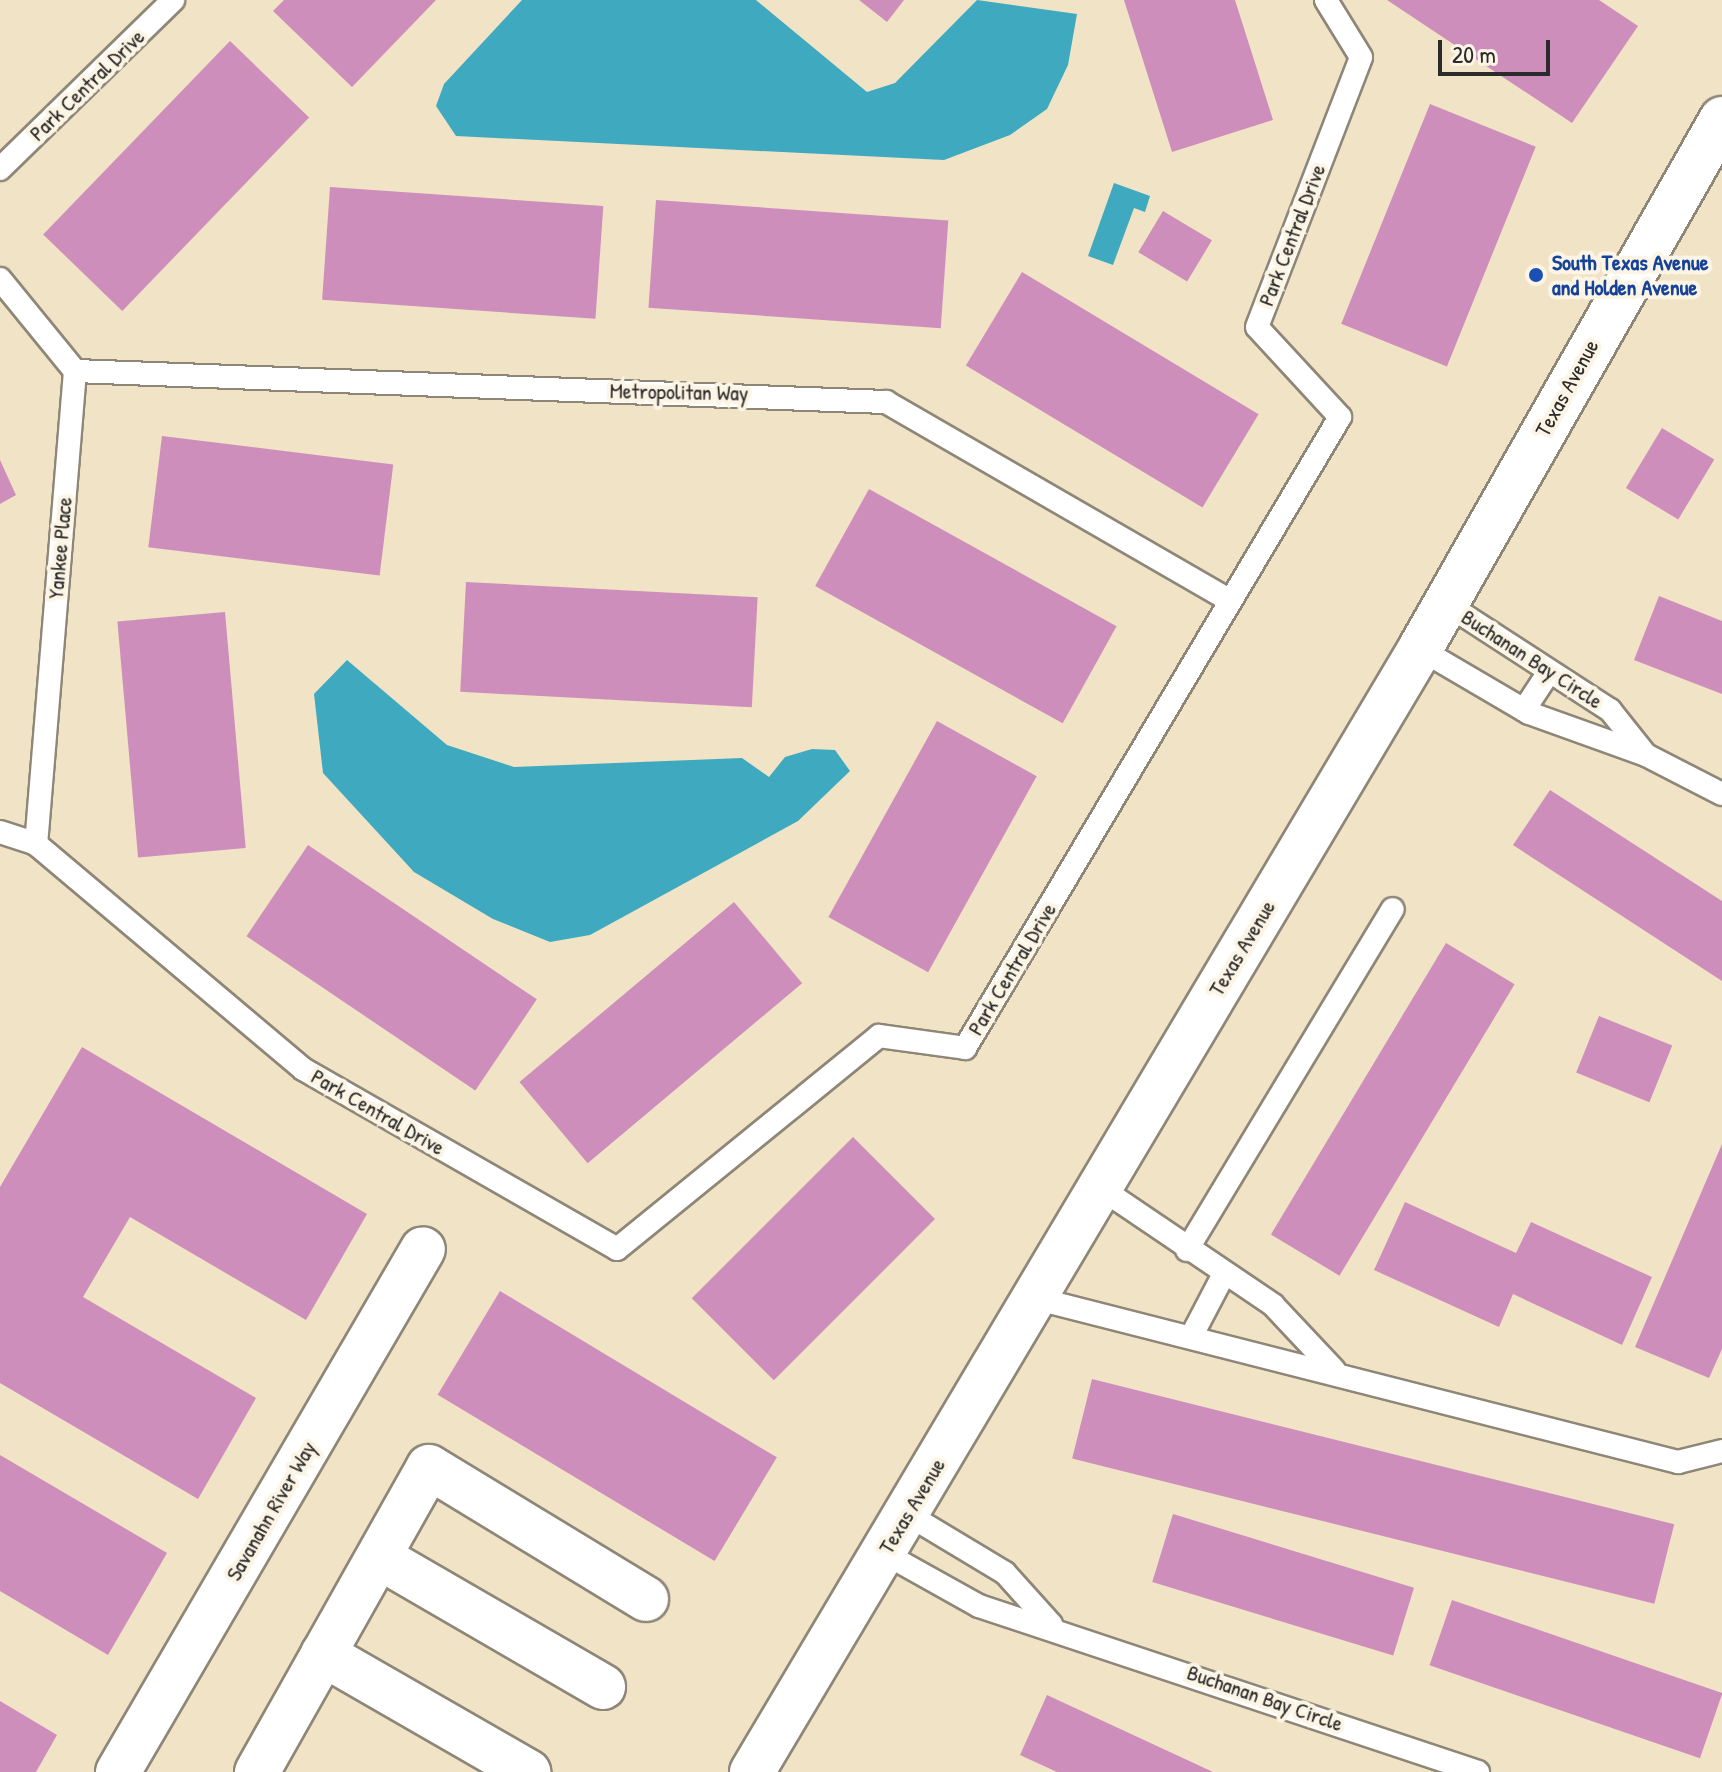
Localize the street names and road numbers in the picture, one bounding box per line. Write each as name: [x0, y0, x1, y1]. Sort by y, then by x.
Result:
street label: Park Central Drive: [24, 24, 150, 146]
street label: Park Central Drive: [1253, 160, 1331, 310]
street label: Texas Avenue: [1530, 335, 1604, 441]
street label: Metropolitan Way: [610, 378, 748, 406]
street label: Yankee Place: [42, 496, 78, 600]
street label: Buchanan Bay Circle: [1457, 604, 1607, 714]
street label: Texas Avenue: [1203, 895, 1281, 1001]
street label: Park Central Drive: [962, 898, 1062, 1040]
street label: Park Central Drive: [307, 1063, 449, 1161]
street label: Savanahn River Way: [220, 1437, 322, 1585]
street label: Texas Avenue: [873, 1453, 951, 1559]
street label: Buchanan Bay Circle: [1184, 1659, 1346, 1737]

